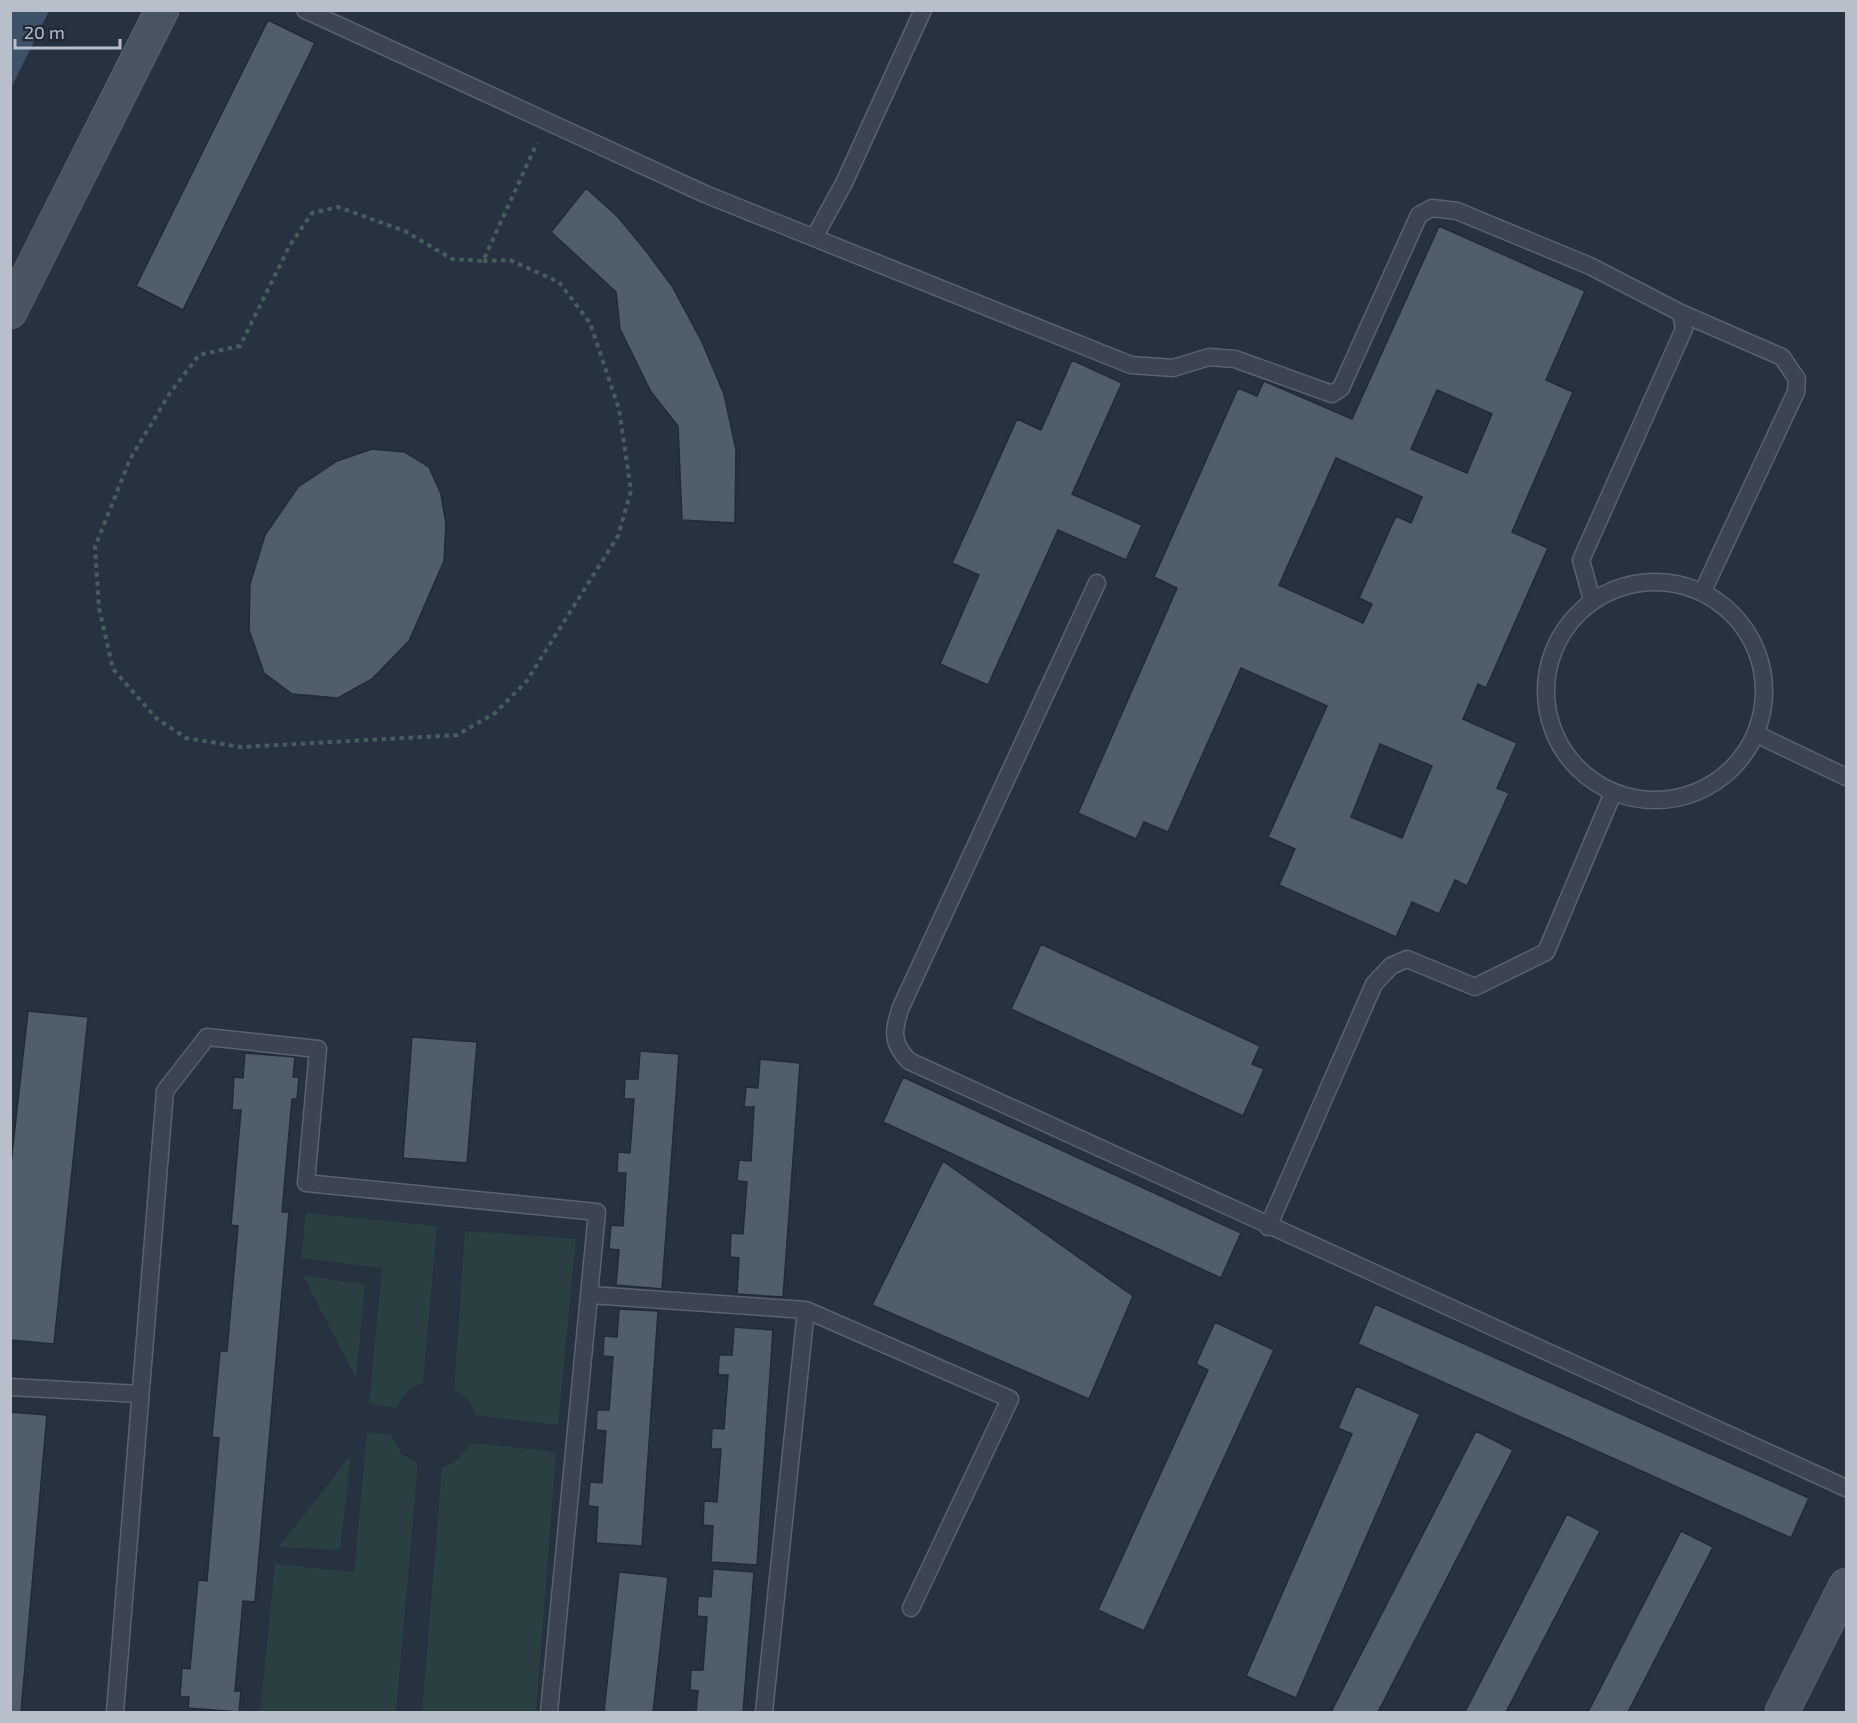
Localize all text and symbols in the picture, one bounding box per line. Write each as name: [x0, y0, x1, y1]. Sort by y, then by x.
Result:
scale bar: [15, 12, 120, 50]
text: 20 m: [24, 21, 65, 43]

